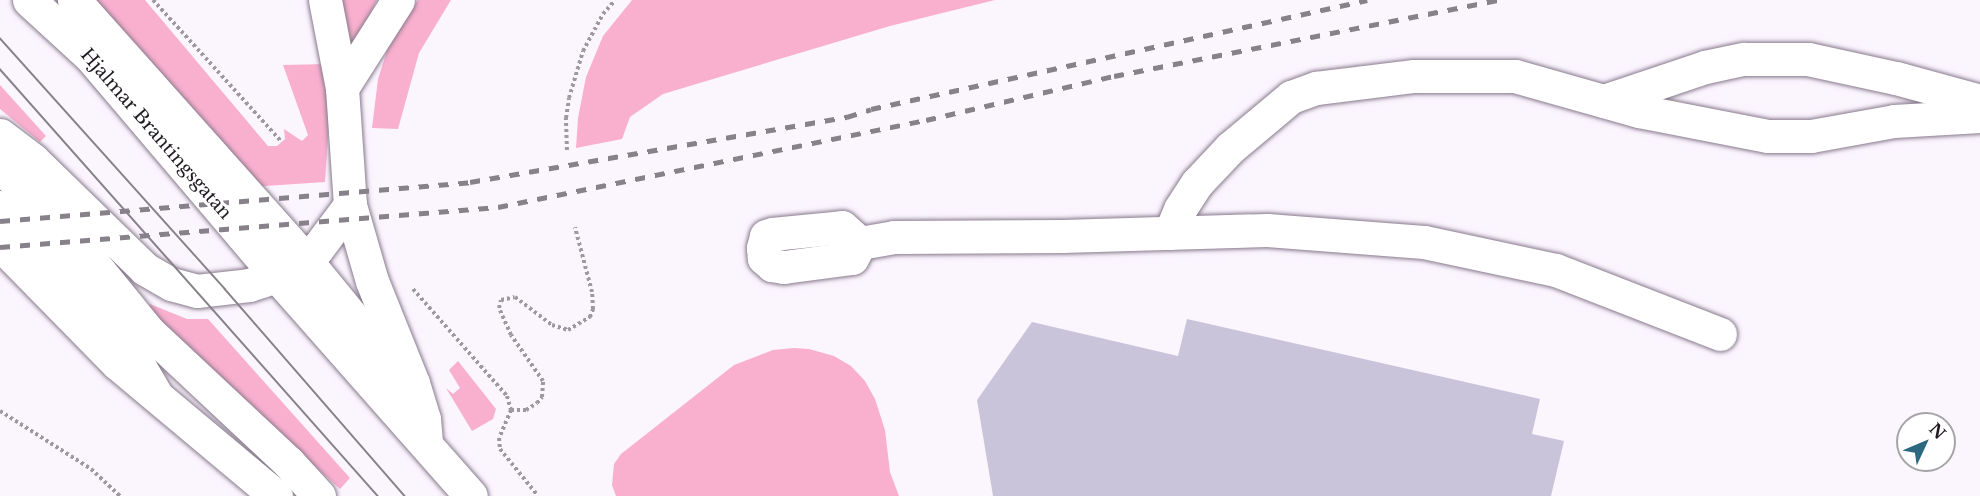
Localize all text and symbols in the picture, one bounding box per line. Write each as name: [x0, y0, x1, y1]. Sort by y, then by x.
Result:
street label: Hjalmar Brantingsgatan: [76, 44, 236, 224]
north arrow: [1896, 412, 1956, 472]
text: N: [1925, 419, 1950, 443]

